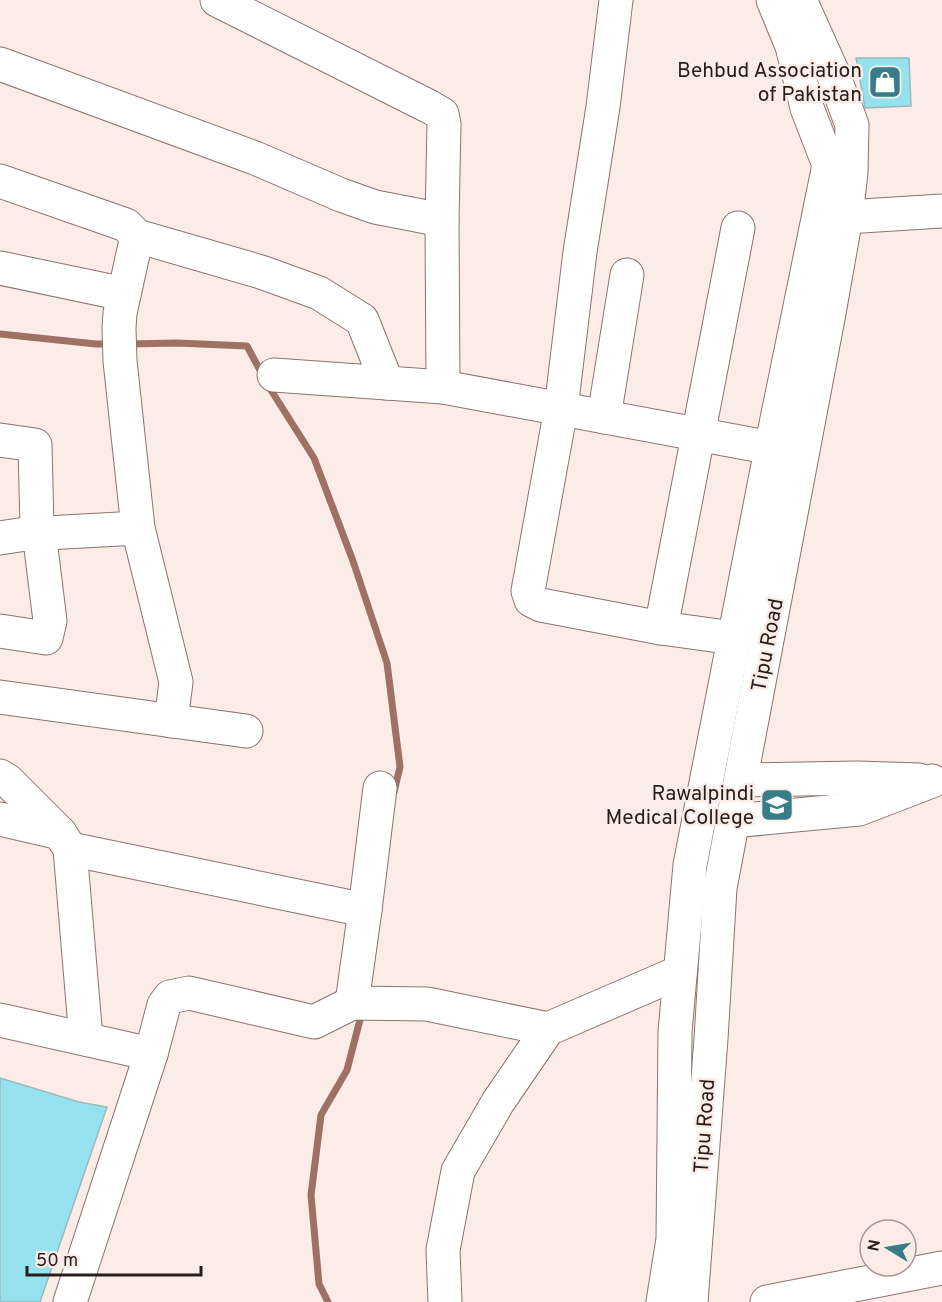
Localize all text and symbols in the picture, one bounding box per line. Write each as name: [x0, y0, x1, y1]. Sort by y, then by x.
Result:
place label: Behbud Association of Pakistan: [677, 58, 862, 109]
shop icon: Behbud Association of Pakistan: [867, 64, 903, 100]
street label: Tipu Road: [746, 596, 791, 694]
place label: Rawalpindi Medical College: [605, 781, 754, 832]
school or university icon: Rawalpindi Medical College: [759, 787, 795, 823]
street label: Tipu Road: [689, 1078, 722, 1174]
north arrow: [858, 1218, 918, 1278]
text: N: [864, 1238, 886, 1253]
scale bar: [27, 1239, 201, 1277]
text: 50 m: [36, 1250, 78, 1273]

